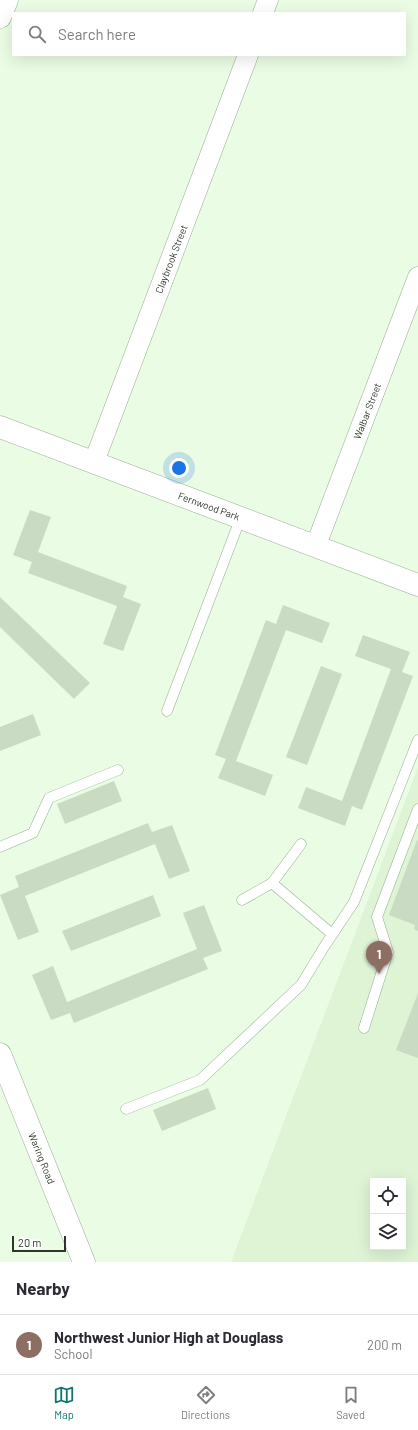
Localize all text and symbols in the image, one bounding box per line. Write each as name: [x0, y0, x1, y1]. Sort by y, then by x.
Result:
search box: [12, 12, 406, 56]
icon: search: [26, 23, 48, 45]
text: Search here: [58, 25, 136, 43]
street label: Claybrook Street: [152, 223, 190, 295]
street label: Walbar Street: [351, 381, 383, 441]
your location: [169, 458, 189, 478]
street label: Fernwood Park: [177, 489, 241, 523]
pin: 1: [366, 941, 392, 974]
street label: Waring Road: [26, 1131, 58, 1185]
map controls: [370, 1178, 406, 1250]
button: locate: [370, 1178, 406, 1214]
button: layers: [370, 1214, 406, 1250]
scale bar: [12, 1234, 66, 1253]
text: 20 m: [18, 1236, 41, 1249]
text: Nearby: [16, 1278, 70, 1298]
text: Northwest Junior High at Douglass: [54, 1328, 283, 1346]
text: 1: [27, 1337, 31, 1353]
text: 200 m: [367, 1337, 402, 1353]
text: School: [54, 1346, 92, 1362]
tab: Map: [53, 1384, 75, 1421]
tab: Directions: [181, 1384, 230, 1421]
tab: Saved: [336, 1384, 365, 1421]

